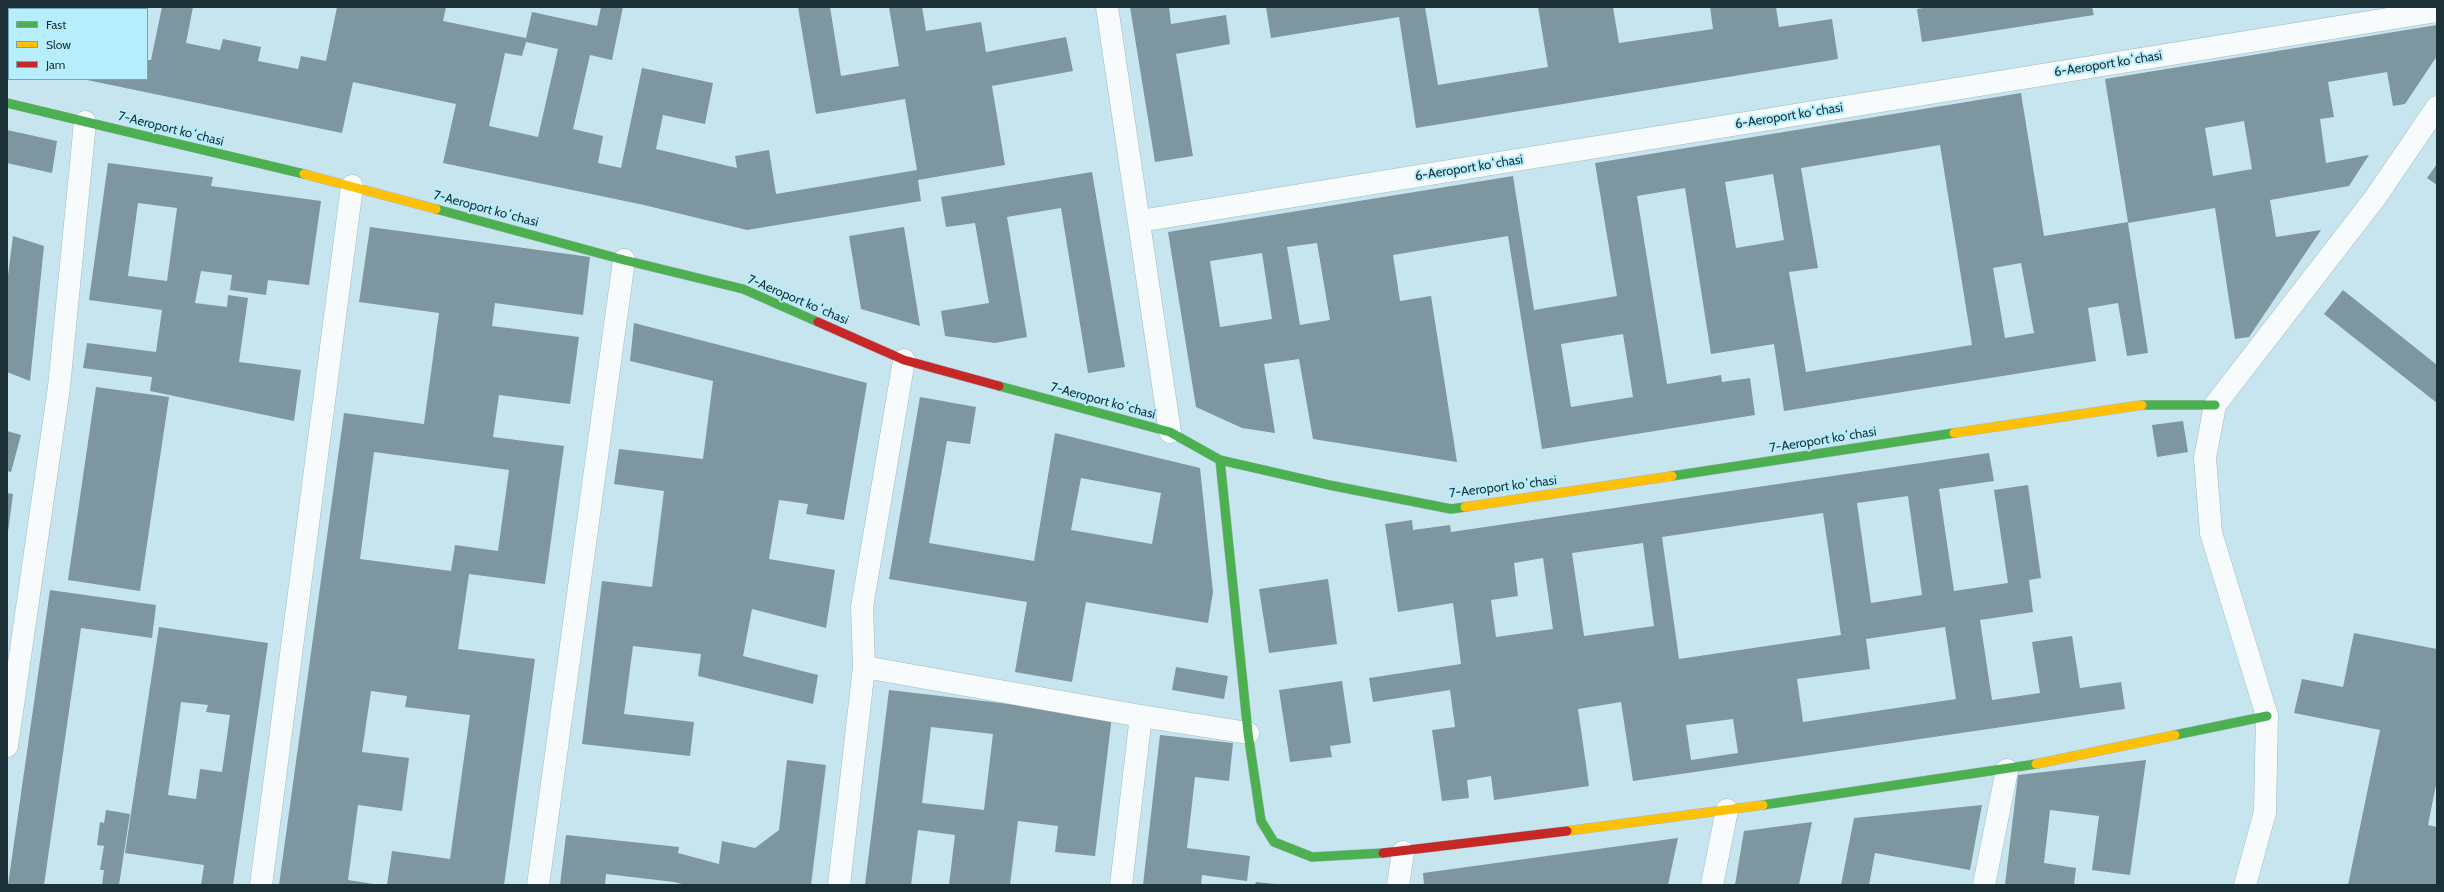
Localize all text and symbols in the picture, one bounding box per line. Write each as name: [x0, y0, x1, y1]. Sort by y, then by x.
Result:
legend: [8, 8, 148, 80]
text: Fast: [46, 17, 66, 32]
text: Slow: [46, 37, 71, 52]
street label: 6-Aeroport koʻchasi: [2053, 48, 2163, 80]
text: Jam: [46, 57, 65, 72]
street label: 6-Aeroport koʻchasi: [1734, 100, 1844, 132]
street label: 7-Aeroport koʻchasi: [117, 108, 225, 150]
street label: 6-Aeroport koʻchasi: [1414, 152, 1524, 184]
street label: 7-Aeroport koʻchasi: [432, 187, 540, 231]
street label: 7-Aeroport koʻchasi: [745, 272, 851, 328]
street label: 7-Aeroport koʻchasi: [1049, 379, 1157, 423]
street label: 7-Aeroport koʻchasi: [1768, 424, 1878, 456]
street label: 7-Aeroport koʻchasi: [1448, 473, 1558, 501]

